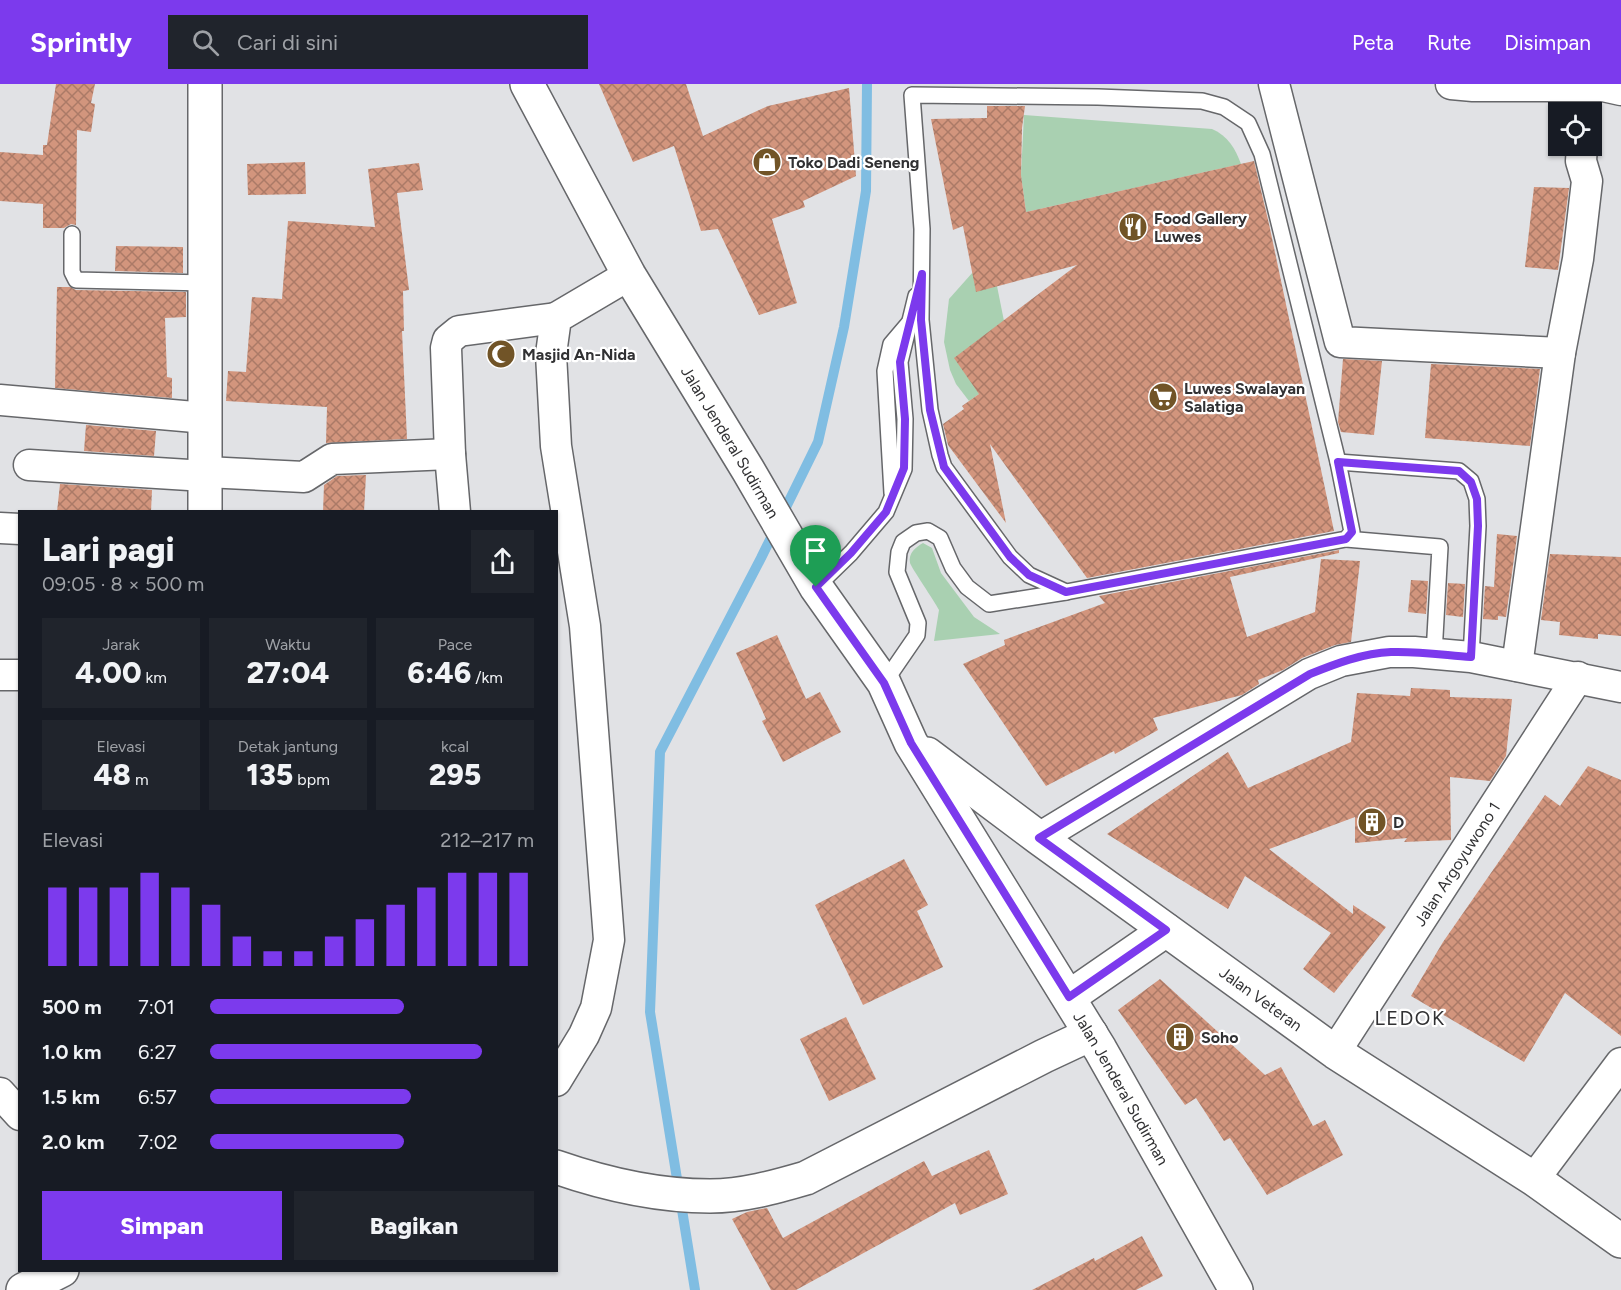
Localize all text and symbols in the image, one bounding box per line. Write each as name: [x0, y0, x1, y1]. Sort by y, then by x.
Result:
search box: [168, 15, 588, 69]
text: Sprintly: [30, 25, 132, 59]
icon: search: [189, 26, 222, 59]
text: Cari di sini: [237, 29, 338, 56]
text: Peta: [1352, 30, 1394, 55]
text: Rute: [1427, 30, 1471, 55]
text: Disimpan: [1504, 30, 1591, 55]
map controls: [1548, 102, 1602, 156]
button: locate: [1548, 102, 1602, 156]
shop icon: Toko Dadi Seneng: [751, 146, 783, 178]
place label: Toko Dadi Seneng: [788, 153, 919, 172]
place label: Food Gallery Luwes: [1154, 209, 1248, 246]
restaurant icon: Food Gallery Luwes: [1117, 211, 1149, 243]
mosque icon: Masjid An-Nida: [485, 338, 517, 370]
place label: Masjid An-Nida: [522, 345, 636, 364]
street label: Jalan Jenderal Sudirman: [677, 363, 783, 522]
place label: Luwes Swalayan Salatiga: [1184, 379, 1305, 416]
supermarket icon: Luwes Swalayan Salatiga: [1147, 381, 1179, 413]
pin: [790, 525, 841, 587]
text: Lari pagi: [42, 530, 175, 569]
button: share: [471, 530, 534, 593]
icon: arrive: [799, 534, 832, 567]
text: 09:05 · 8 × 500 m: [42, 572, 204, 596]
text: Jarak: [102, 635, 140, 654]
text: Waktu: [265, 635, 311, 654]
text: Pace: [438, 635, 472, 654]
text: 4.00: [75, 654, 141, 691]
text: 27:04: [246, 654, 330, 691]
text: 6:46: [407, 654, 471, 691]
text: km: [141, 668, 167, 687]
text: /km: [471, 668, 503, 687]
text: Elevasi: [97, 737, 145, 756]
text: Detak jantung: [238, 737, 338, 756]
text: kcal: [441, 737, 469, 756]
text: 48: [93, 756, 131, 793]
text: 135: [246, 756, 293, 793]
text: 295: [429, 756, 481, 793]
text: m: [131, 770, 149, 789]
text: bpm: [293, 770, 330, 789]
street label: Jalan Argoyuwono 1: [1410, 799, 1504, 929]
building icon: D: [1356, 806, 1388, 838]
place label: D: [1393, 813, 1404, 832]
text: Elevasi: [42, 828, 103, 852]
text: 212–217 m: [440, 828, 534, 852]
street label: Jalan Veteran: [1216, 962, 1306, 1035]
text: 500 m: [42, 995, 102, 1019]
text: 7:01: [138, 995, 175, 1019]
district label: LEDOK: [1374, 1006, 1446, 1030]
street label: Jalan Jenderal Sudirman: [1070, 1008, 1173, 1168]
building icon: Soho: [1164, 1021, 1196, 1053]
place label: Soho: [1201, 1028, 1238, 1047]
text: 1.0 km: [42, 1040, 101, 1064]
text: 6:27: [138, 1040, 176, 1064]
text: 1.5 km: [42, 1085, 100, 1109]
text: 6:57: [138, 1085, 177, 1109]
text: 2.0 km: [42, 1130, 104, 1154]
text: 7:02: [138, 1130, 178, 1154]
button: Simpan: [42, 1191, 282, 1260]
button: Bagikan: [294, 1191, 534, 1260]

